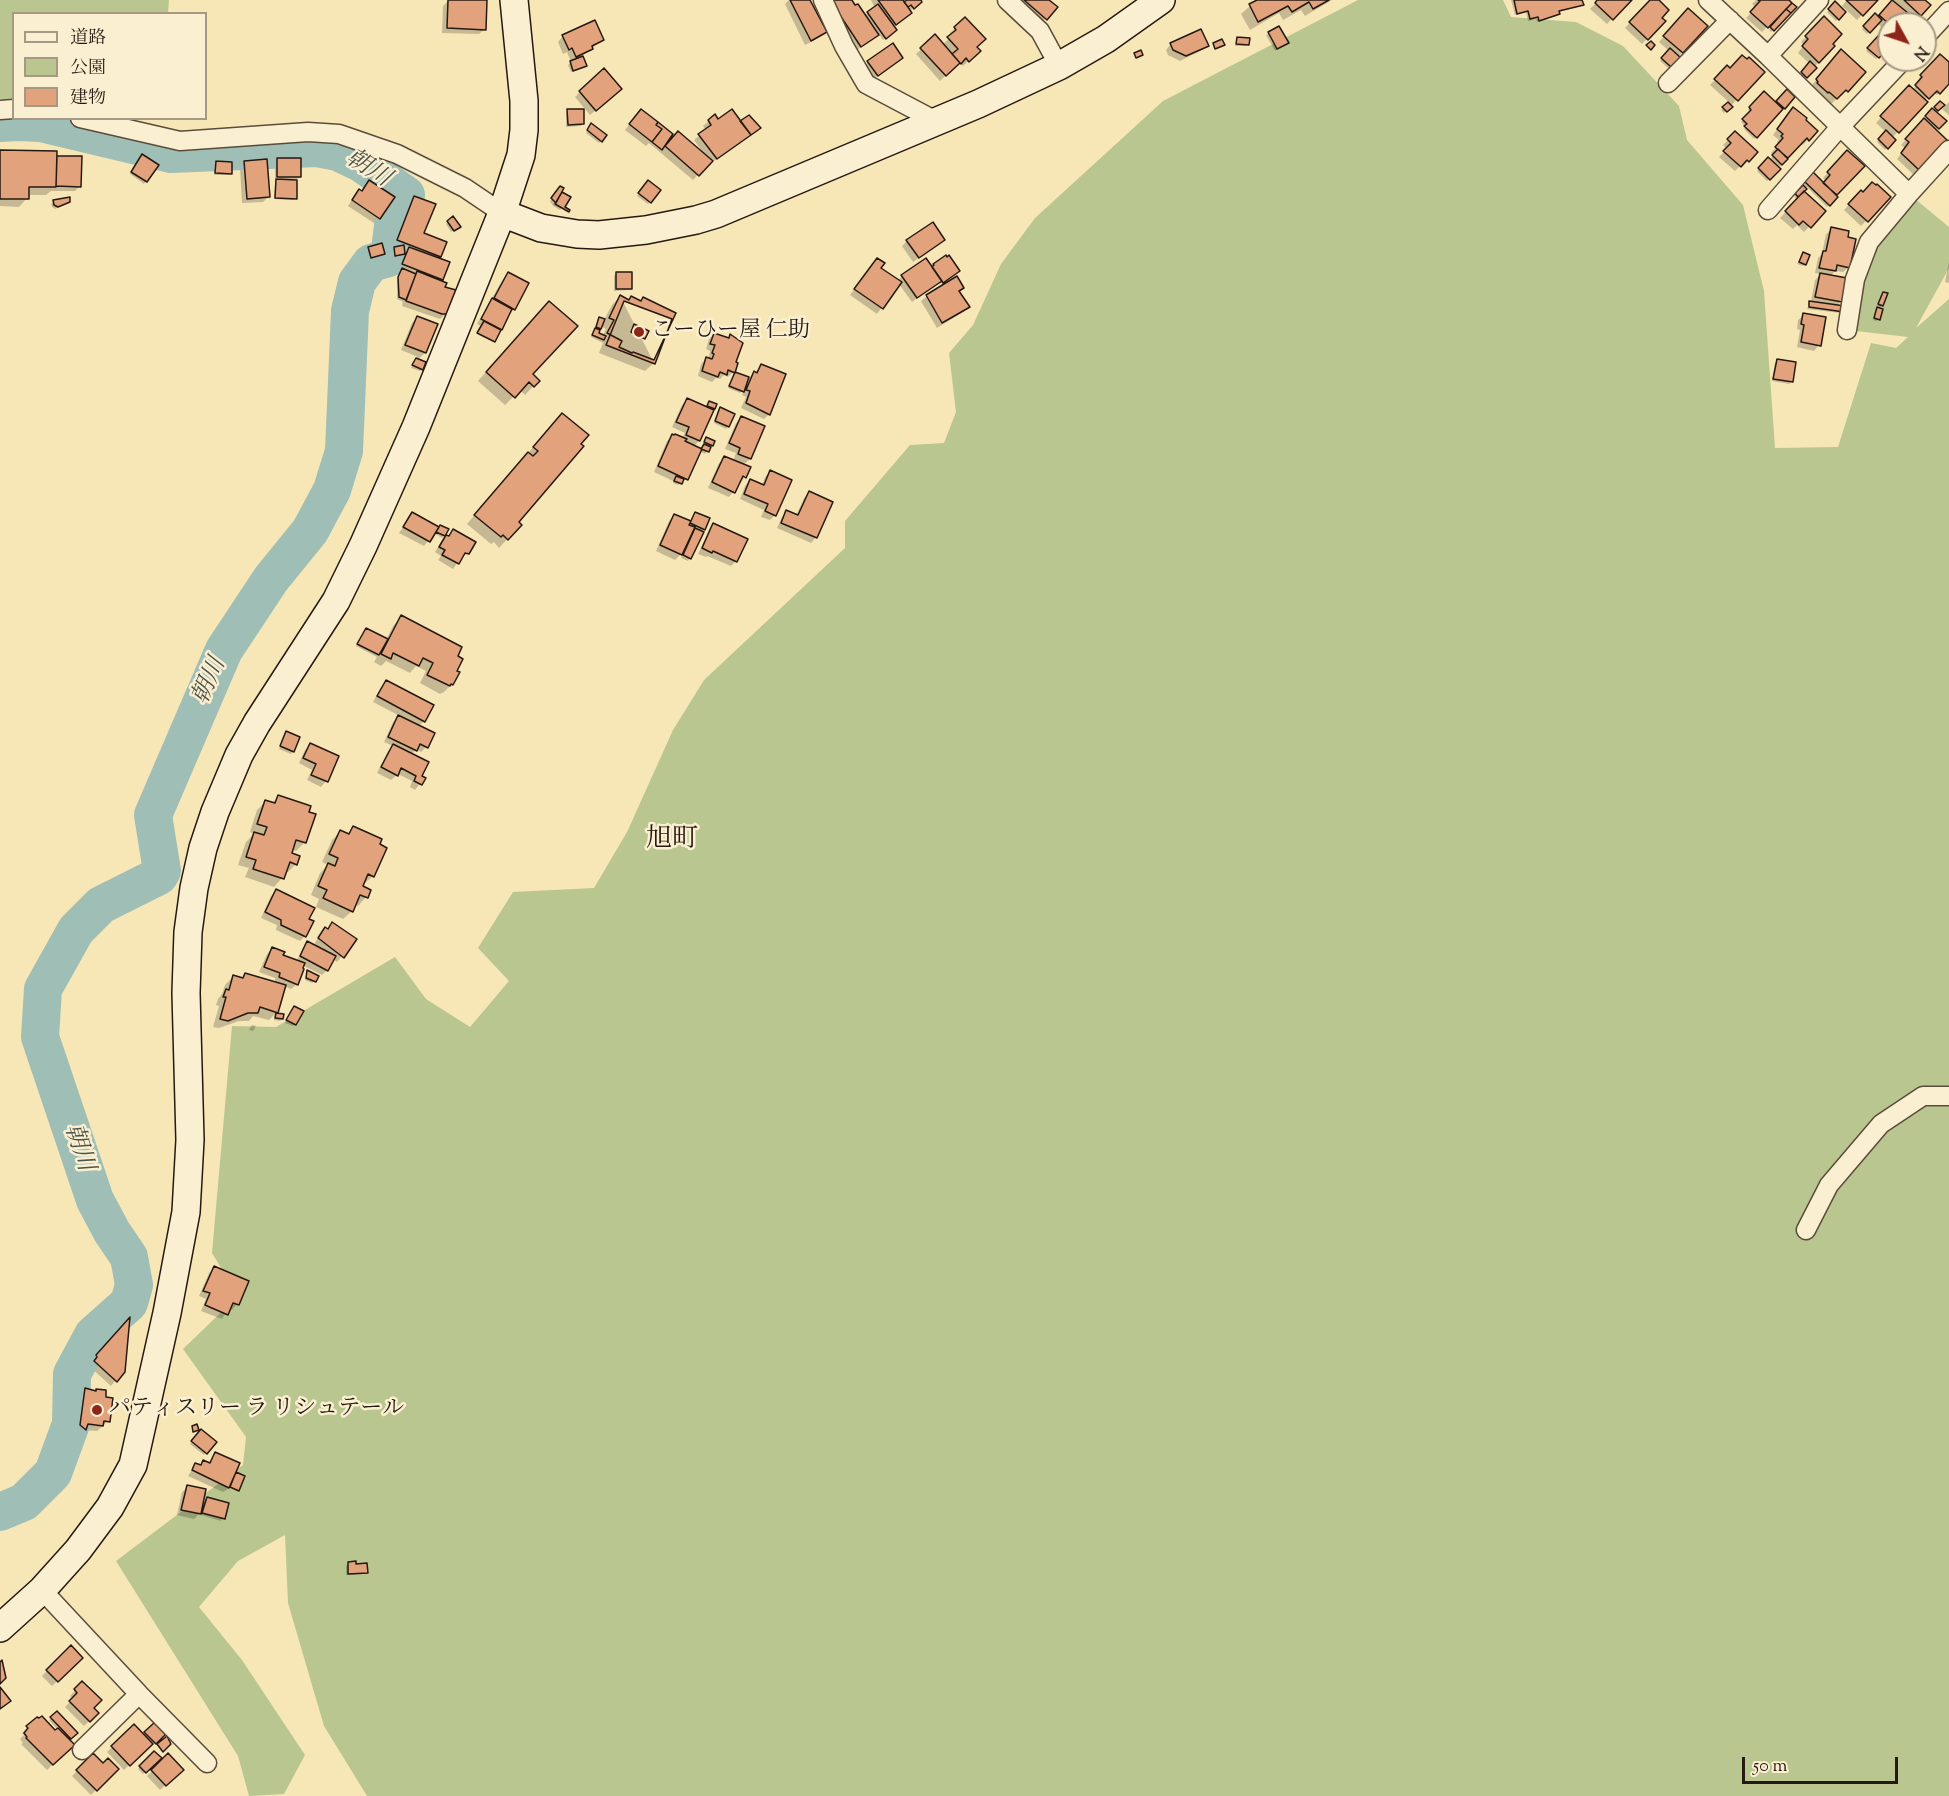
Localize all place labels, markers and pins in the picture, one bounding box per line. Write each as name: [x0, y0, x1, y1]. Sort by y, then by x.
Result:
place label: こーひー屋 仁助: [651, 319, 810, 345]
marker: こーひー屋 仁助: [632, 325, 646, 339]
place label: パティスリー ラ リシュテール: [109, 1397, 404, 1423]
marker: パティスリー ラ リシュテール: [90, 1403, 104, 1417]

